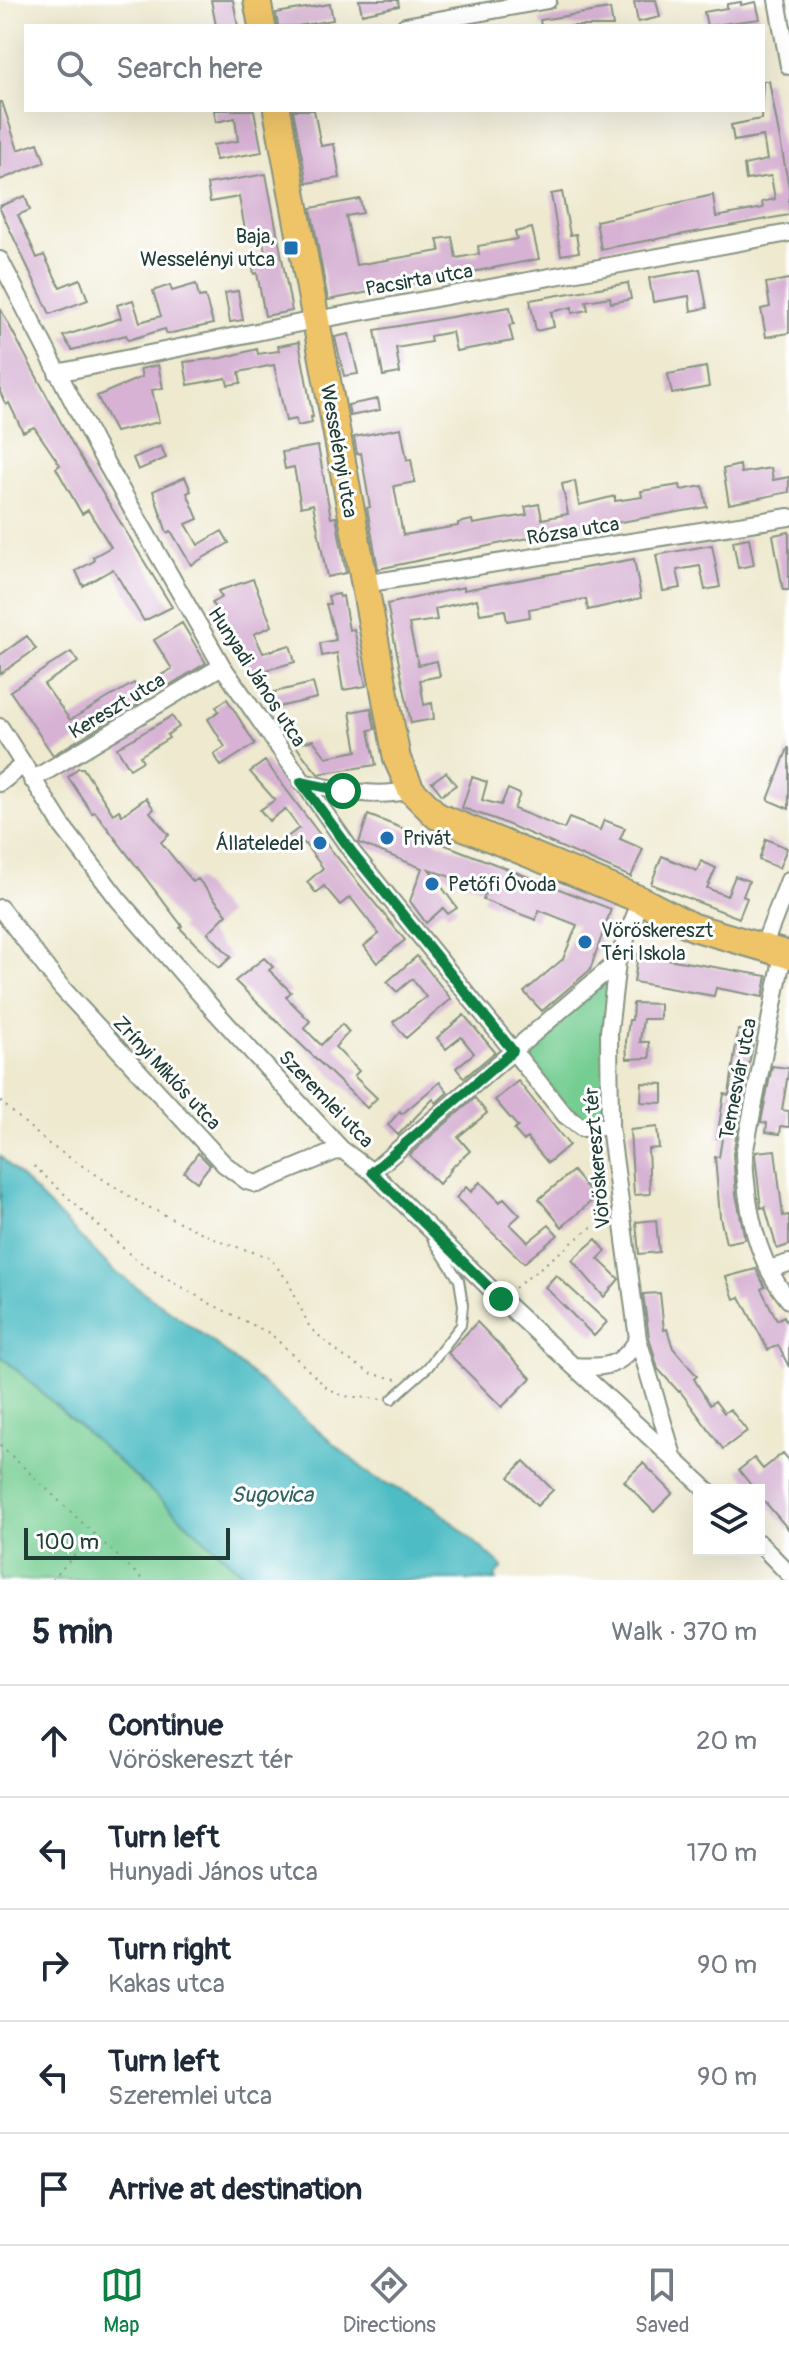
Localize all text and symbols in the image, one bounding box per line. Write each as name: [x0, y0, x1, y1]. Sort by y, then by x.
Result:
search box: [24, 24, 765, 112]
icon: search: [52, 46, 96, 90]
text: Search here: [116, 50, 263, 87]
place label: Baja, Wesselényi utca: [140, 224, 275, 272]
marker: Baja, Wesselényi utca: [282, 239, 300, 257]
street label: Pacsirta utca: [363, 258, 475, 302]
street label: Wesselényi utca: [315, 382, 363, 520]
street label: Rózsa utca: [525, 511, 621, 551]
street label: Hunyadi János utca: [203, 603, 311, 751]
street label: Kereszt utca: [64, 668, 170, 744]
route start: [325, 773, 361, 809]
place label: Privát: [403, 826, 452, 851]
marker: Privát: [378, 829, 396, 847]
place label: Állateledel: [215, 831, 304, 856]
marker: Állateledel: [311, 834, 329, 852]
place label: Petőfi Óvoda: [448, 872, 556, 897]
marker: Petőfi Óvoda: [423, 875, 441, 893]
place label: Vöröskereszt Téri Iskola: [601, 918, 714, 966]
marker: Vöröskereszt Téri Iskola: [576, 933, 594, 951]
street label: Zrínyi Miklós utca: [108, 1011, 226, 1135]
street label: Temesvár utca: [714, 1016, 762, 1142]
street label: Szeremlei utca: [273, 1045, 379, 1153]
street label: Vöröskereszt tér: [578, 1086, 616, 1230]
route end: [483, 1281, 519, 1317]
water label: Sugovica: [231, 1481, 315, 1509]
map controls: [693, 1484, 765, 1556]
button: layers: [693, 1484, 765, 1556]
scale bar: [24, 1524, 230, 1560]
text: 100 m: [36, 1528, 99, 1556]
text: 5 min: [32, 1611, 113, 1654]
text: Walk · 370 m: [611, 1616, 757, 1648]
text: Continue: [108, 1707, 223, 1744]
icon: ahead: [32, 1719, 76, 1763]
text: 20 m: [696, 1725, 757, 1757]
text: Vöröskereszt tér: [108, 1744, 293, 1776]
text: Turn left: [108, 1819, 219, 1856]
icon: left: [32, 1831, 76, 1875]
text: 170 m: [687, 1837, 757, 1869]
text: Hunyadi János utca: [108, 1856, 318, 1888]
text: Turn right: [108, 1931, 231, 1968]
icon: right: [32, 1943, 76, 1987]
text: 90 m: [697, 1949, 757, 1981]
text: Kakas utca: [108, 1968, 225, 2000]
text: Turn left: [108, 2043, 219, 2080]
icon: left: [32, 2055, 76, 2099]
text: 90 m: [697, 2061, 757, 2093]
text: Szeremlei utca: [108, 2080, 272, 2112]
icon: arrive: [32, 2167, 76, 2211]
text: Arrive at destination: [108, 2171, 362, 2208]
tab: Map: [100, 2263, 144, 2339]
tab: Directions: [343, 2263, 436, 2339]
tab: Saved: [635, 2263, 689, 2339]

